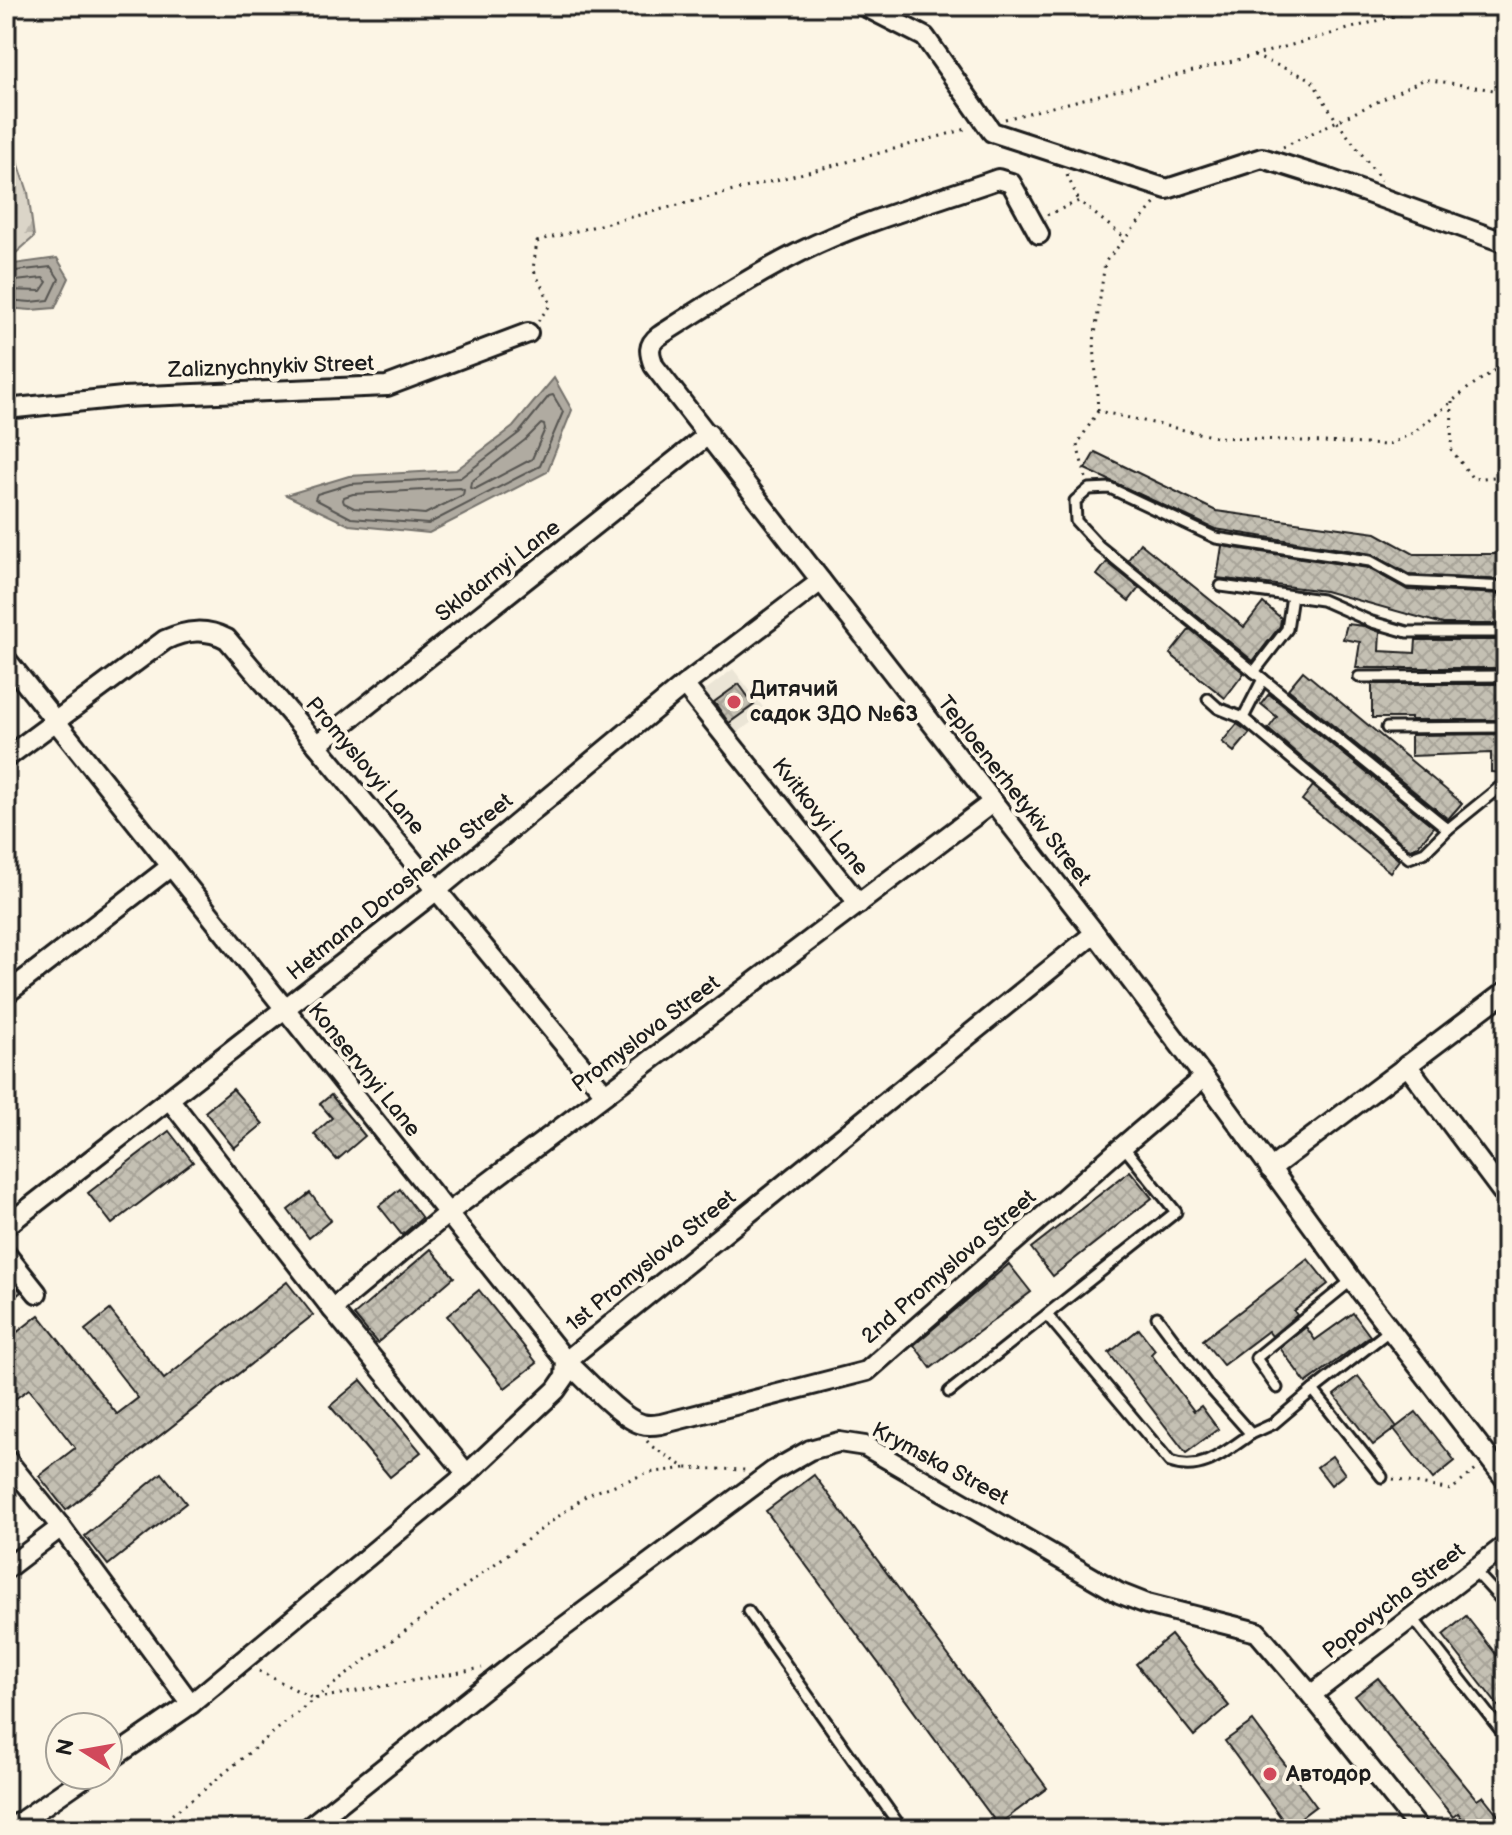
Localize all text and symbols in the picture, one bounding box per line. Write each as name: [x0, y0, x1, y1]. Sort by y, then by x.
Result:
street label: Zaliznychnykiv Street: [167, 350, 375, 384]
street label: Sklotarnyi Lane: [430, 514, 566, 628]
place label: Дитячий садок ЗДО №63: [750, 676, 918, 728]
street label: Teploenerhetykiv Street: [931, 691, 1097, 892]
street label: Promyslovyi Lane: [299, 692, 431, 840]
marker: Дитячий садок ЗДО №63: [725, 693, 743, 711]
street label: Kvitkovyi Lane: [766, 753, 874, 881]
street label: Hetmana Doroshenka Street: [282, 787, 519, 986]
street label: Promyslova Street: [567, 969, 726, 1098]
street label: Konservnyi Lane: [302, 998, 426, 1142]
street label: 1st Promyslova Street: [561, 1184, 741, 1338]
street label: 2nd Promyslova Street: [856, 1184, 1042, 1350]
street label: Krymska Street: [867, 1417, 1013, 1511]
street label: Popovycha Street: [1317, 1537, 1471, 1665]
north arrow: [44, 1711, 124, 1791]
text: N: [51, 1737, 81, 1758]
place label: Автодор: [1285, 1761, 1371, 1788]
marker: Автодор: [1261, 1765, 1279, 1783]

